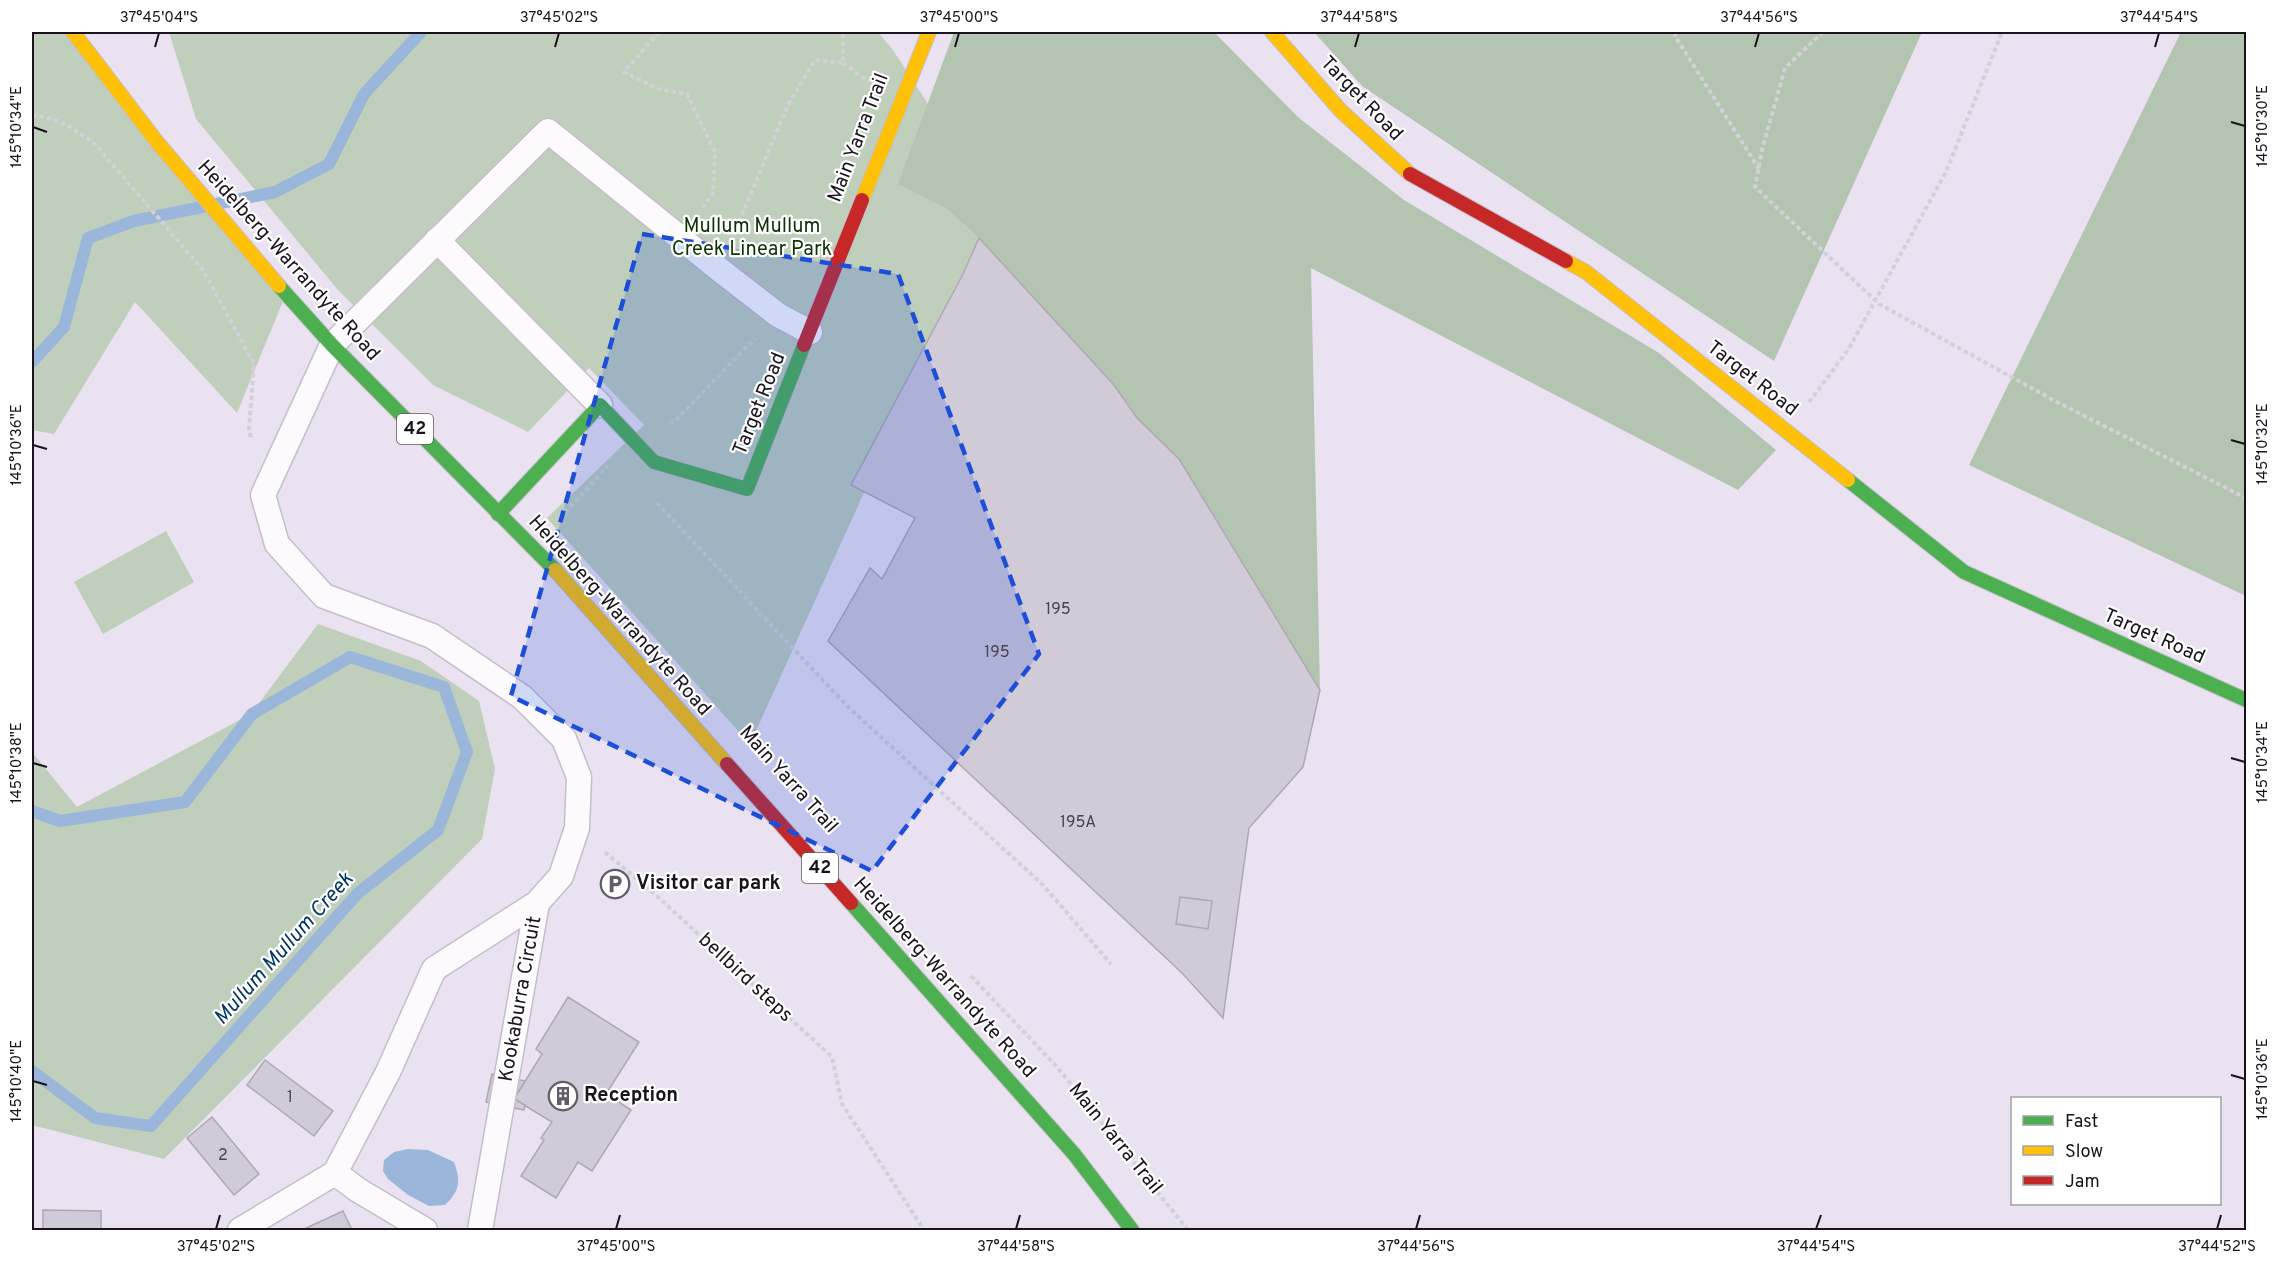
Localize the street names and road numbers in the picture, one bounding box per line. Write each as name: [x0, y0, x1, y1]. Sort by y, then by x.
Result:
street label: Target Road: [1314, 51, 1408, 147]
street label: Main Yarra Trail: [822, 70, 896, 206]
street label: Heidelberg-Warrandyte Road: [191, 155, 385, 367]
street label: Target Road: [1701, 335, 1803, 423]
street label: Target Road: [728, 349, 792, 459]
road number: 42: [397, 414, 433, 444]
street label: Heidelberg-Warrandyte Road: [522, 510, 716, 722]
street label: Target Road: [2099, 603, 2209, 671]
street label: Main Yarra Trail: [733, 721, 843, 839]
road number: 42: [802, 853, 838, 883]
street label: Heidelberg-Warrandyte Road: [847, 872, 1041, 1084]
street label: Kookaburra Circuit: [494, 914, 548, 1084]
street label: bellbird steps: [692, 927, 798, 1029]
street label: Main Yarra Trail: [1062, 1078, 1168, 1200]

